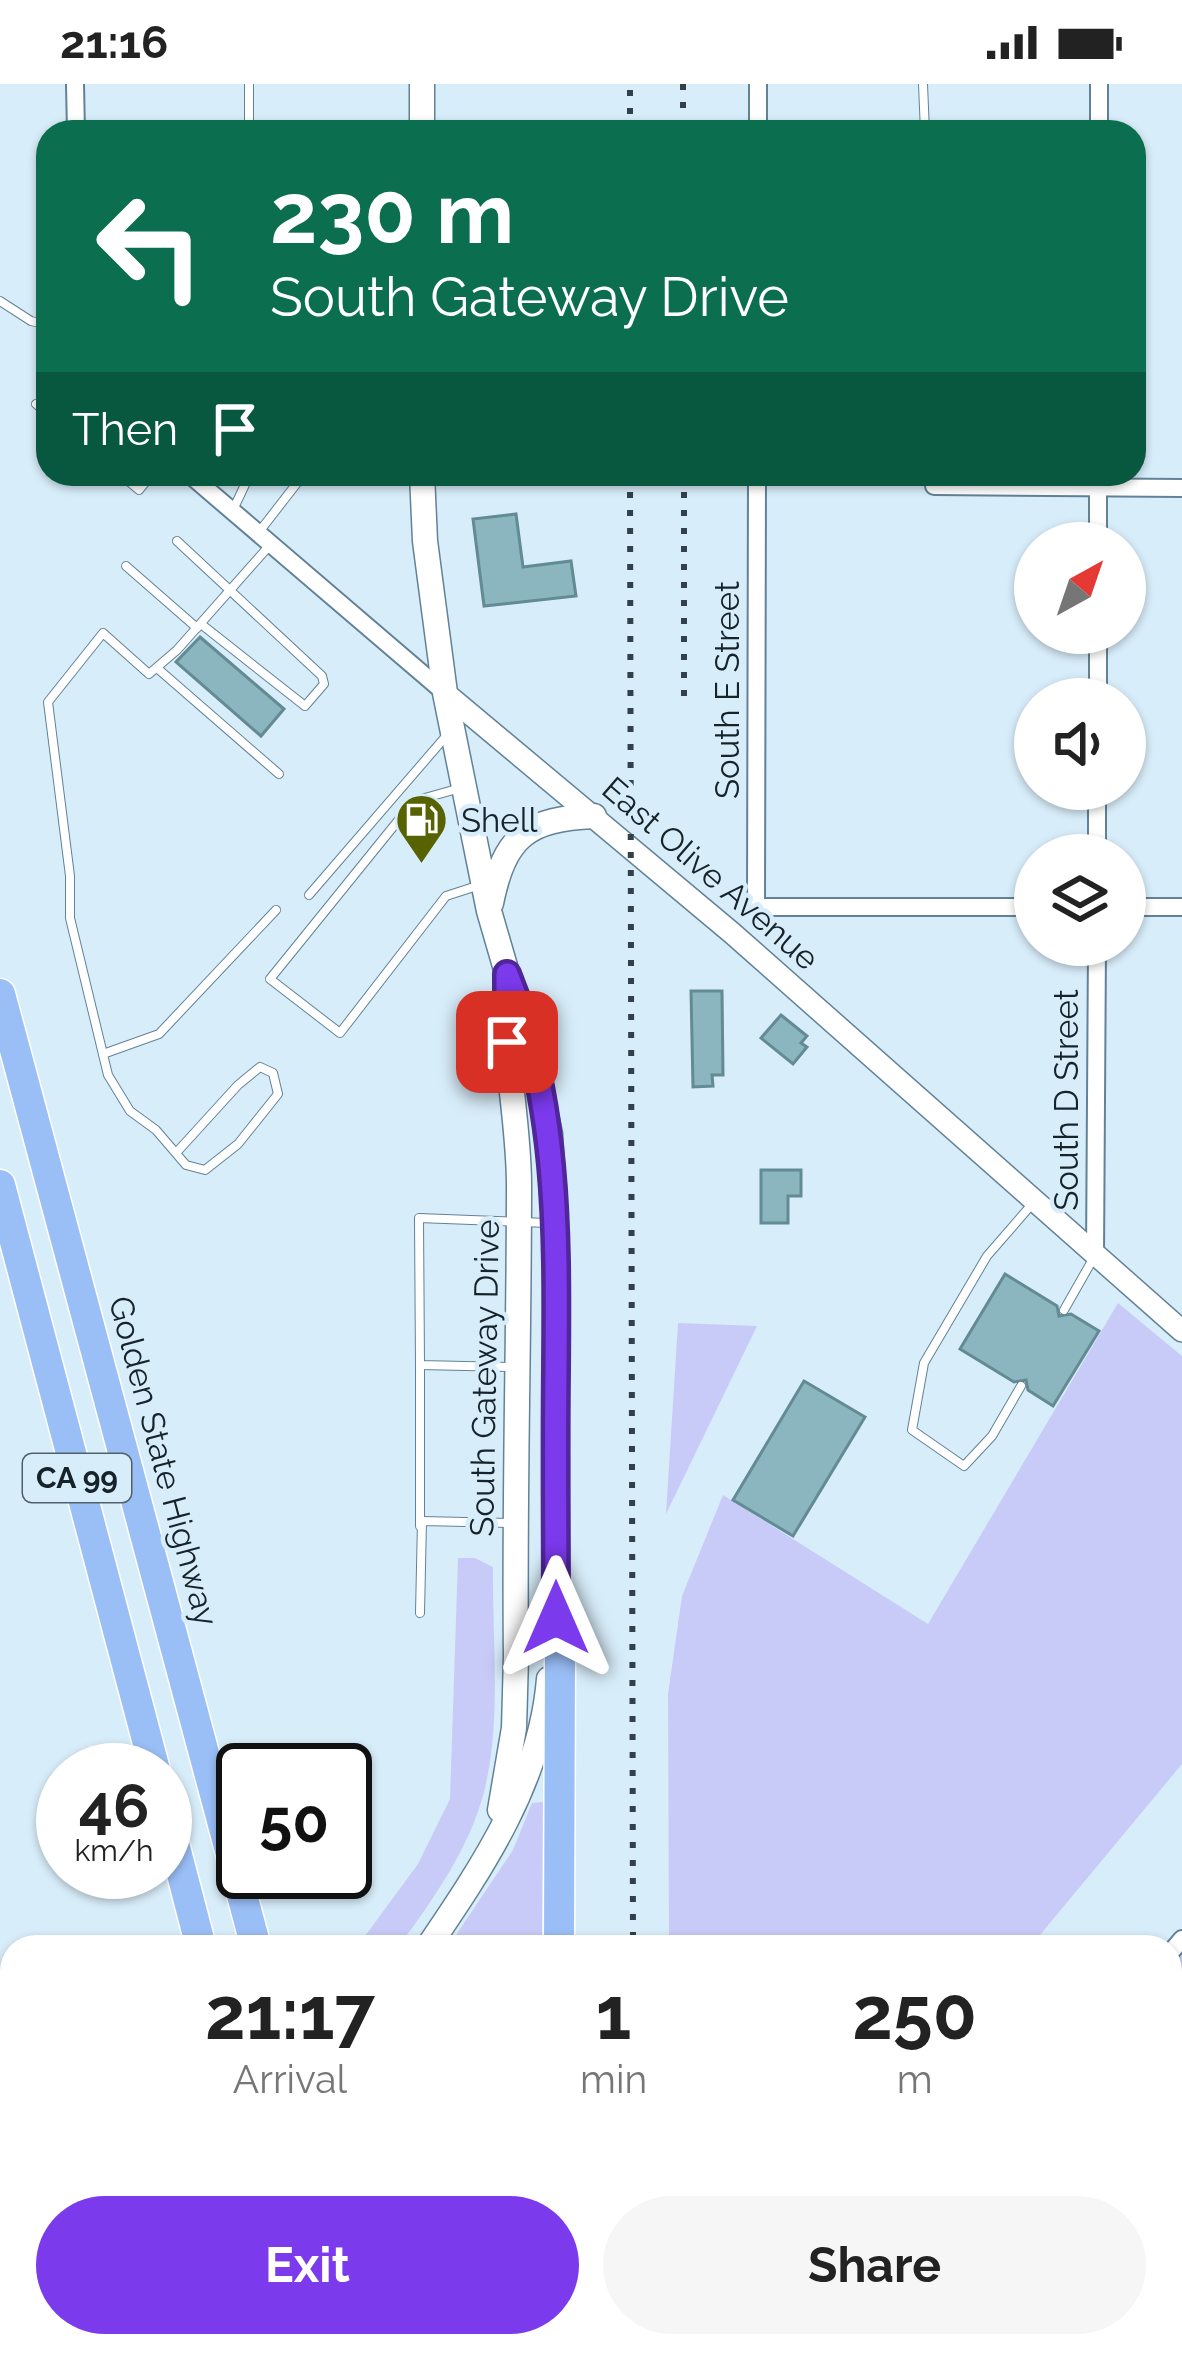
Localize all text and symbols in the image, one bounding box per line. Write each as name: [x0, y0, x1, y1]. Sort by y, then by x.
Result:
text: 21:16: [60, 16, 168, 69]
text: 230 m: [270, 164, 514, 263]
icon: left: [72, 168, 228, 324]
text: South Gateway Drive: [270, 265, 789, 329]
icon: arrive: [202, 396, 268, 462]
text: Then: [72, 403, 178, 456]
north arrow: [1014, 522, 1146, 654]
map controls: [1014, 522, 1146, 966]
street label: South E Street: [708, 581, 747, 799]
button: sound: [1014, 678, 1146, 810]
street label: East Olive Avenue: [595, 769, 827, 978]
fuel station icon: Shell: [394, 792, 450, 866]
place label: Shell: [461, 801, 539, 840]
button: layers: [1014, 834, 1146, 966]
street label: South D Street: [1047, 989, 1086, 1211]
pin: [456, 991, 558, 1093]
icon: arrive: [474, 1009, 540, 1075]
street label: South Gateway Drive: [462, 1219, 507, 1537]
street label: Golden State Highway: [101, 1292, 226, 1630]
road number: CA 99: [23, 1454, 131, 1502]
position arrow: [493, 1555, 619, 1681]
speed limit sign: 50: [216, 1743, 372, 1899]
text: 46: [79, 1771, 149, 1841]
text: km/h: [74, 1833, 154, 1868]
text: 21:17: [205, 1971, 375, 2056]
text: 1: [596, 1971, 631, 2056]
text: 250: [852, 1971, 977, 2056]
text: Arrival: [233, 2056, 347, 2102]
text: min: [580, 2056, 647, 2102]
text: m: [897, 2056, 932, 2102]
button: Exit: [36, 2196, 579, 2334]
button: Share: [603, 2196, 1146, 2334]

